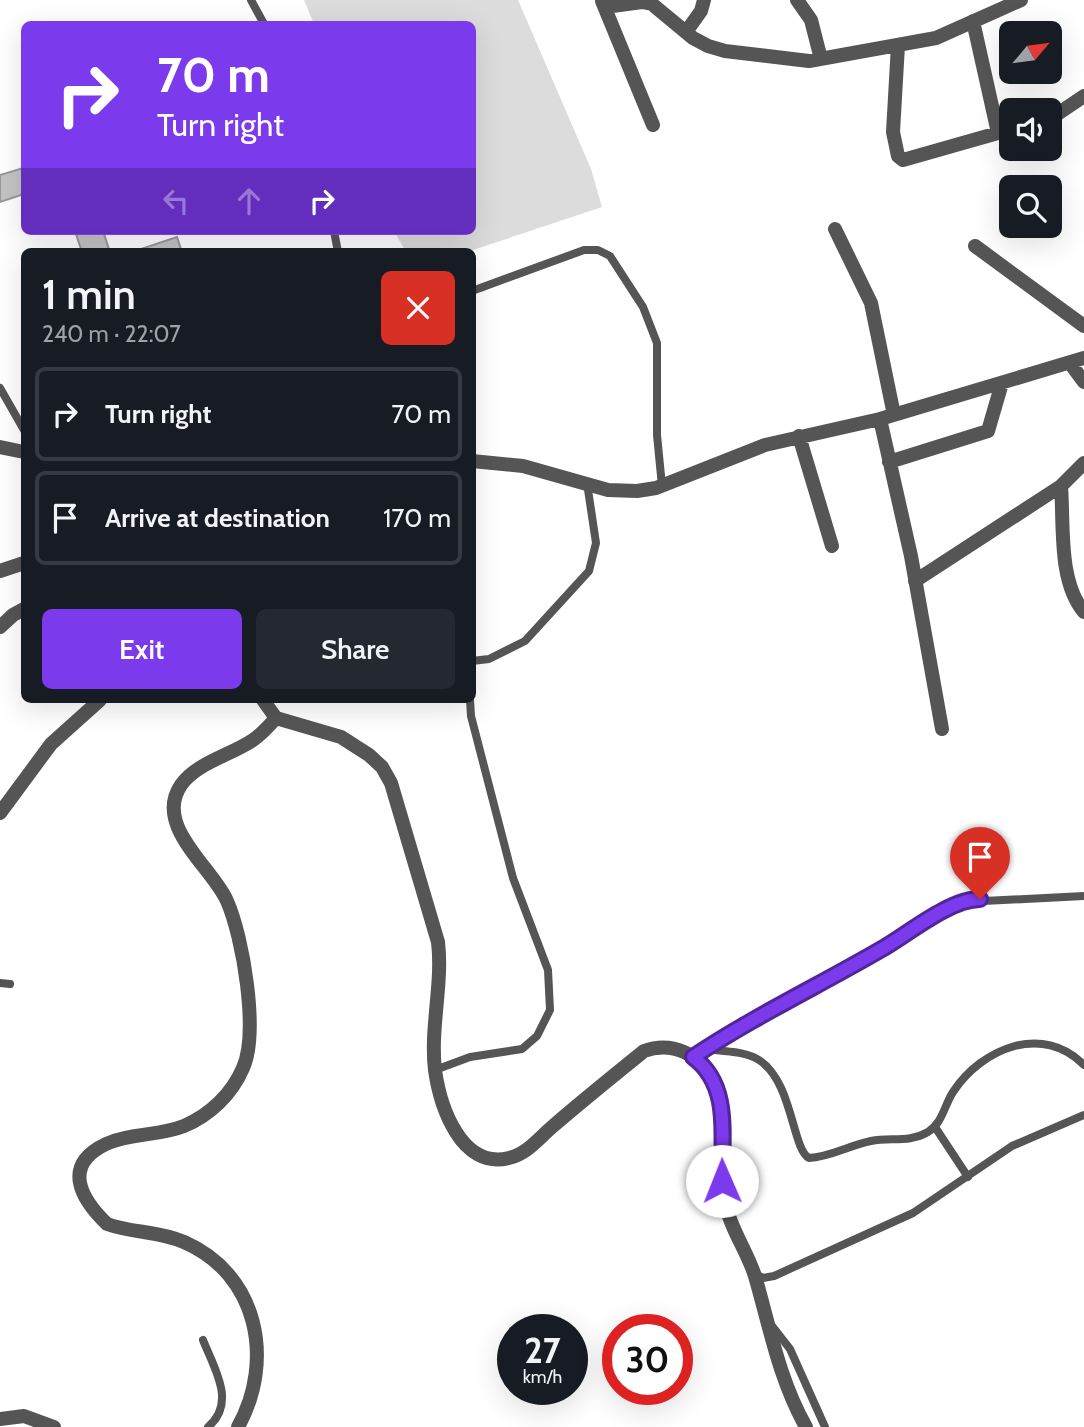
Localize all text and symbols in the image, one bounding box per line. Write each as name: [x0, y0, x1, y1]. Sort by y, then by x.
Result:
north arrow: [999, 21, 1062, 84]
map controls: [999, 21, 1062, 238]
text: 70 m: [157, 45, 270, 104]
icon: right: [42, 49, 133, 140]
button: sound: [999, 98, 1062, 161]
text: Turn right: [157, 105, 284, 144]
button: search: [999, 175, 1062, 238]
icon: left: [157, 182, 195, 220]
icon: ahead: [230, 182, 268, 220]
icon: right: [303, 182, 341, 220]
text: 1 min: [42, 268, 136, 320]
button: close: [381, 271, 455, 345]
text: 240 m · 22:07: [42, 320, 181, 348]
icon: right: [46, 395, 84, 433]
text: Turn right: [105, 398, 211, 430]
text: 70 m: [391, 398, 451, 430]
icon: arrive: [46, 499, 84, 537]
text: Arrive at destination: [105, 502, 330, 534]
text: 170 m: [383, 502, 451, 534]
button: Exit: [42, 609, 242, 689]
button: Share: [256, 609, 455, 689]
pin: [950, 827, 1010, 899]
icon: arrive: [961, 838, 999, 876]
position arrow: [685, 1144, 759, 1218]
speed limit sign: 30: [602, 1314, 693, 1405]
text: 27: [524, 1329, 561, 1372]
text: km/h: [523, 1366, 562, 1388]

